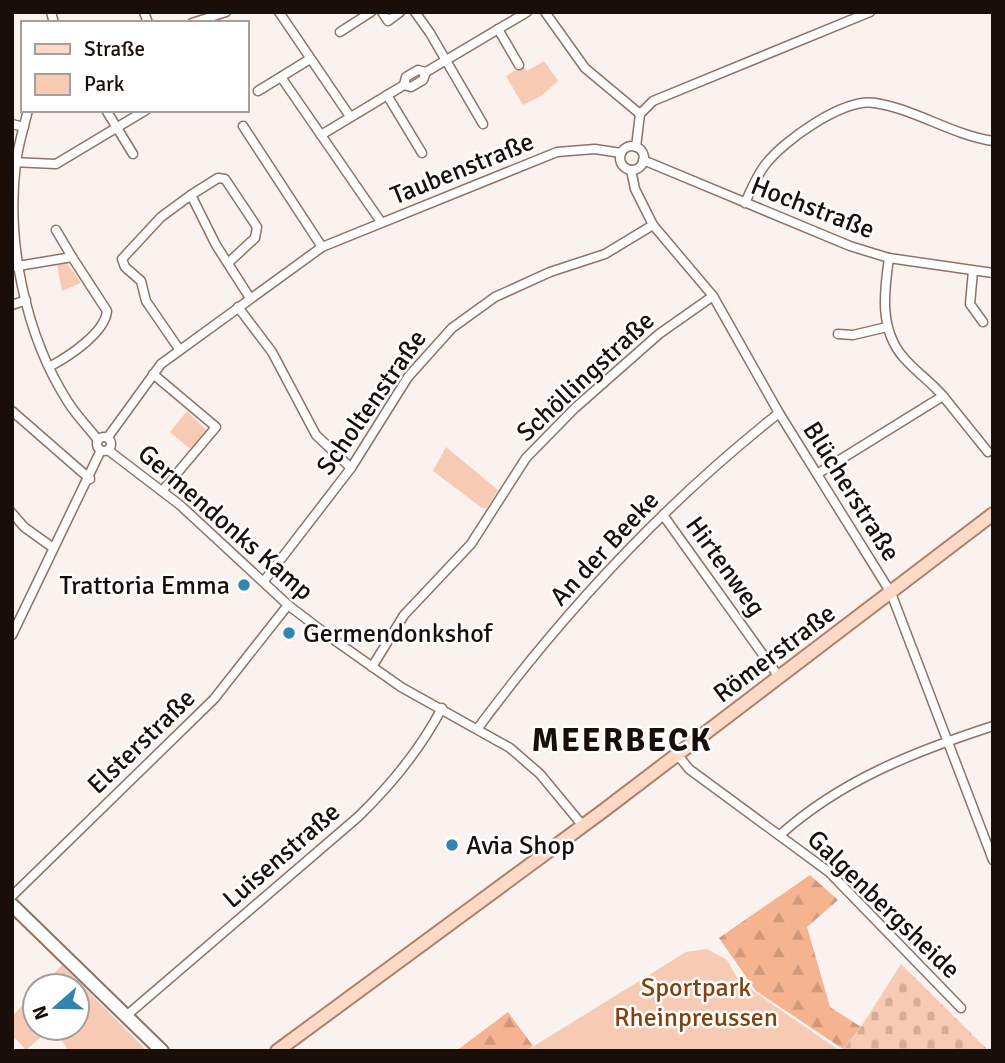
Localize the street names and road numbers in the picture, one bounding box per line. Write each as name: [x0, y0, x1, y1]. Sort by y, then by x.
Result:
street label: Taubenstraße: [386, 126, 539, 212]
street label: Hochstraße: [746, 170, 879, 246]
street label: Schöllingstraße: [510, 305, 661, 449]
street label: Scholtenstraße: [310, 324, 434, 481]
street label: Blücherstraße: [796, 416, 907, 567]
street label: Germendonks Kamp: [131, 438, 320, 608]
street label: An der Beeke: [544, 485, 666, 613]
street label: Hirtenweg: [678, 510, 772, 623]
street label: Römerstraße: [707, 598, 842, 710]
street label: Elsterstraße: [81, 682, 202, 801]
street label: Luisenstraße: [216, 796, 347, 915]
street label: Galgenbergsheide: [800, 824, 967, 986]

